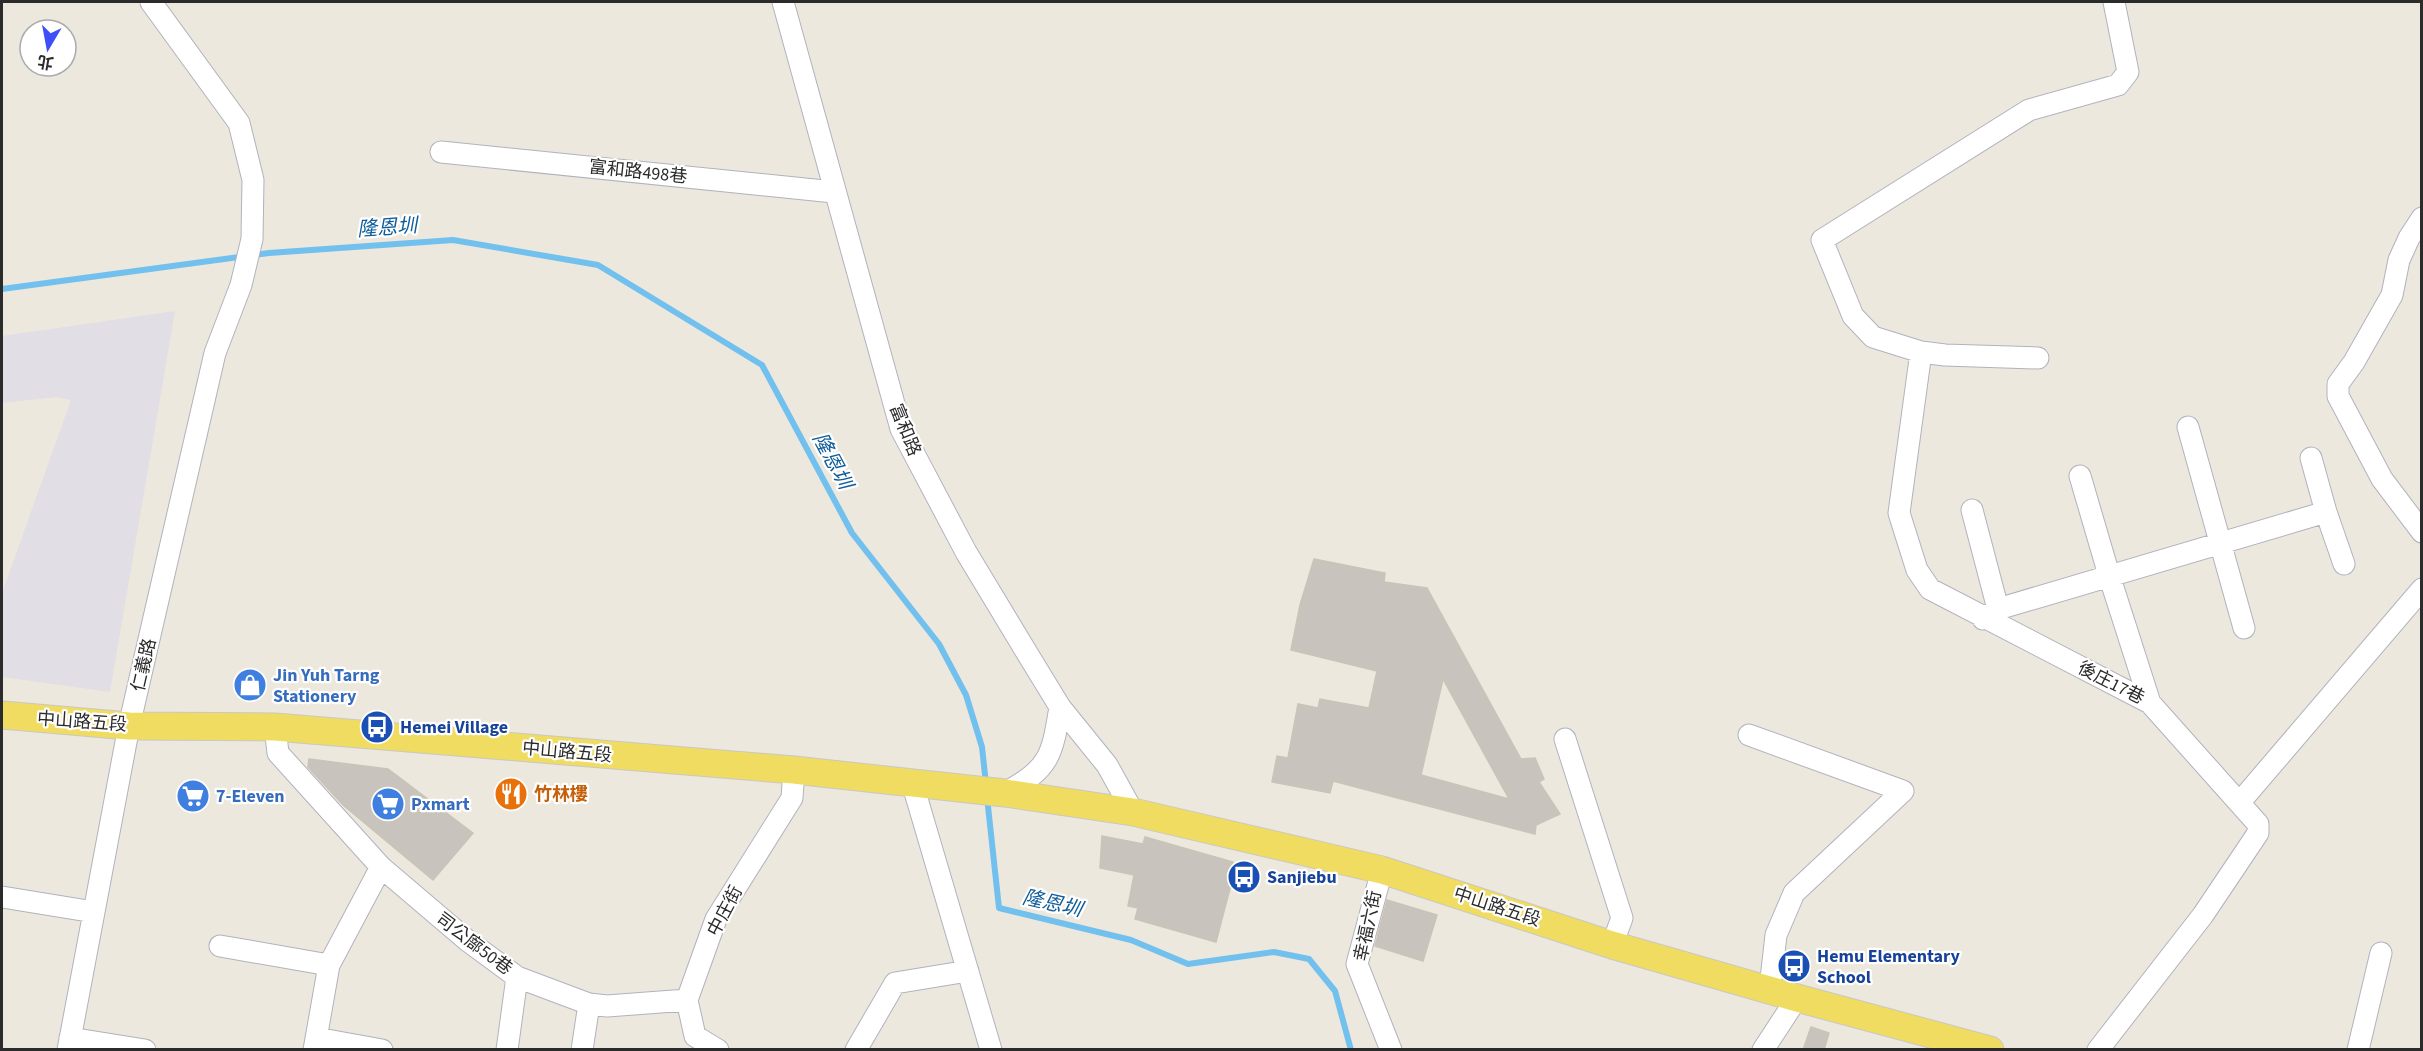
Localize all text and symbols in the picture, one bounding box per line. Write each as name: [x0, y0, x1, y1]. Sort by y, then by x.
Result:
north arrow: [18, 18, 78, 78]
text: 北: [36, 50, 55, 74]
street label: 富和路498巷: [588, 154, 688, 190]
water label: 隆恩圳: [356, 212, 421, 244]
street label: 富和路: [883, 400, 927, 460]
water label: 隆恩圳: [806, 428, 860, 497]
street label: 仁義路: [126, 636, 162, 694]
street label: 後庄17巷: [2073, 656, 2149, 710]
place label: Jin Yuh Tarng Stationery: [273, 663, 380, 709]
shop icon: Jin Yuh Tarng Stationery: [232, 667, 268, 703]
street label: 中山路五段: [36, 706, 128, 738]
bus stop icon: Hemei Village: [359, 709, 395, 745]
place label: Hemei Village: [400, 715, 508, 740]
street label: 中山路五段: [521, 736, 613, 768]
restaurant icon: 竹林樓: [493, 776, 529, 812]
supermarket icon: 7-Eleven: [175, 778, 211, 814]
place label: 竹林樓: [534, 782, 588, 807]
place label: 7-Eleven: [216, 784, 285, 809]
supermarket icon: Pxmart: [370, 786, 406, 822]
place label: Pxmart: [411, 792, 470, 817]
bus stop icon: Sanjiebu: [1226, 859, 1262, 895]
place label: Sanjiebu: [1267, 865, 1337, 890]
street label: 中庄街: [701, 881, 749, 941]
street label: 中山路五段: [1450, 881, 1544, 933]
water label: 隆恩圳: [1020, 884, 1087, 925]
street label: 幸福六街: [1348, 888, 1388, 964]
street label: 司公廍50巷: [431, 907, 517, 981]
place label: Hemu Elementary School: [1817, 944, 1960, 990]
bus stop icon: Hemu Elementary School: [1776, 948, 1812, 984]

